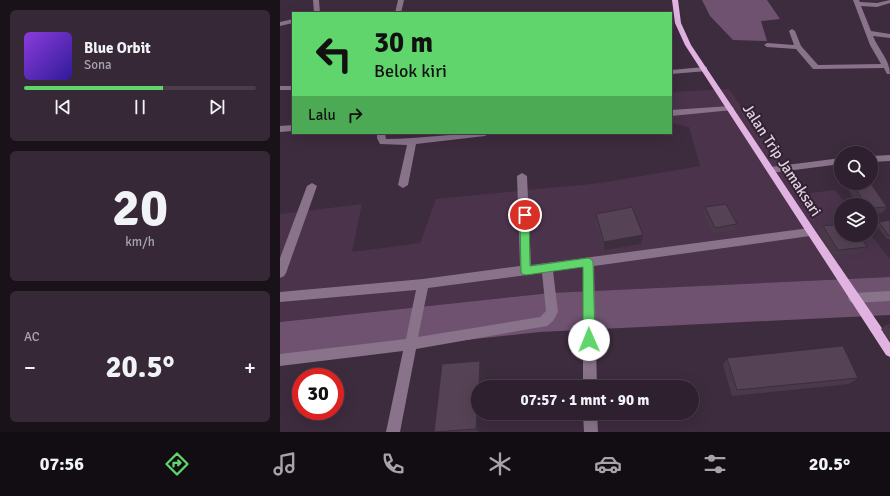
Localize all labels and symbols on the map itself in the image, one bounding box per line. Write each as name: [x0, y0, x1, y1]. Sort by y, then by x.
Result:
street label: Jalan Trip Jamaksari: [739, 100, 825, 220]
pin: [508, 198, 542, 232]
position arrow: [568, 319, 610, 361]
speed limit sign: 30: [292, 368, 344, 420]

